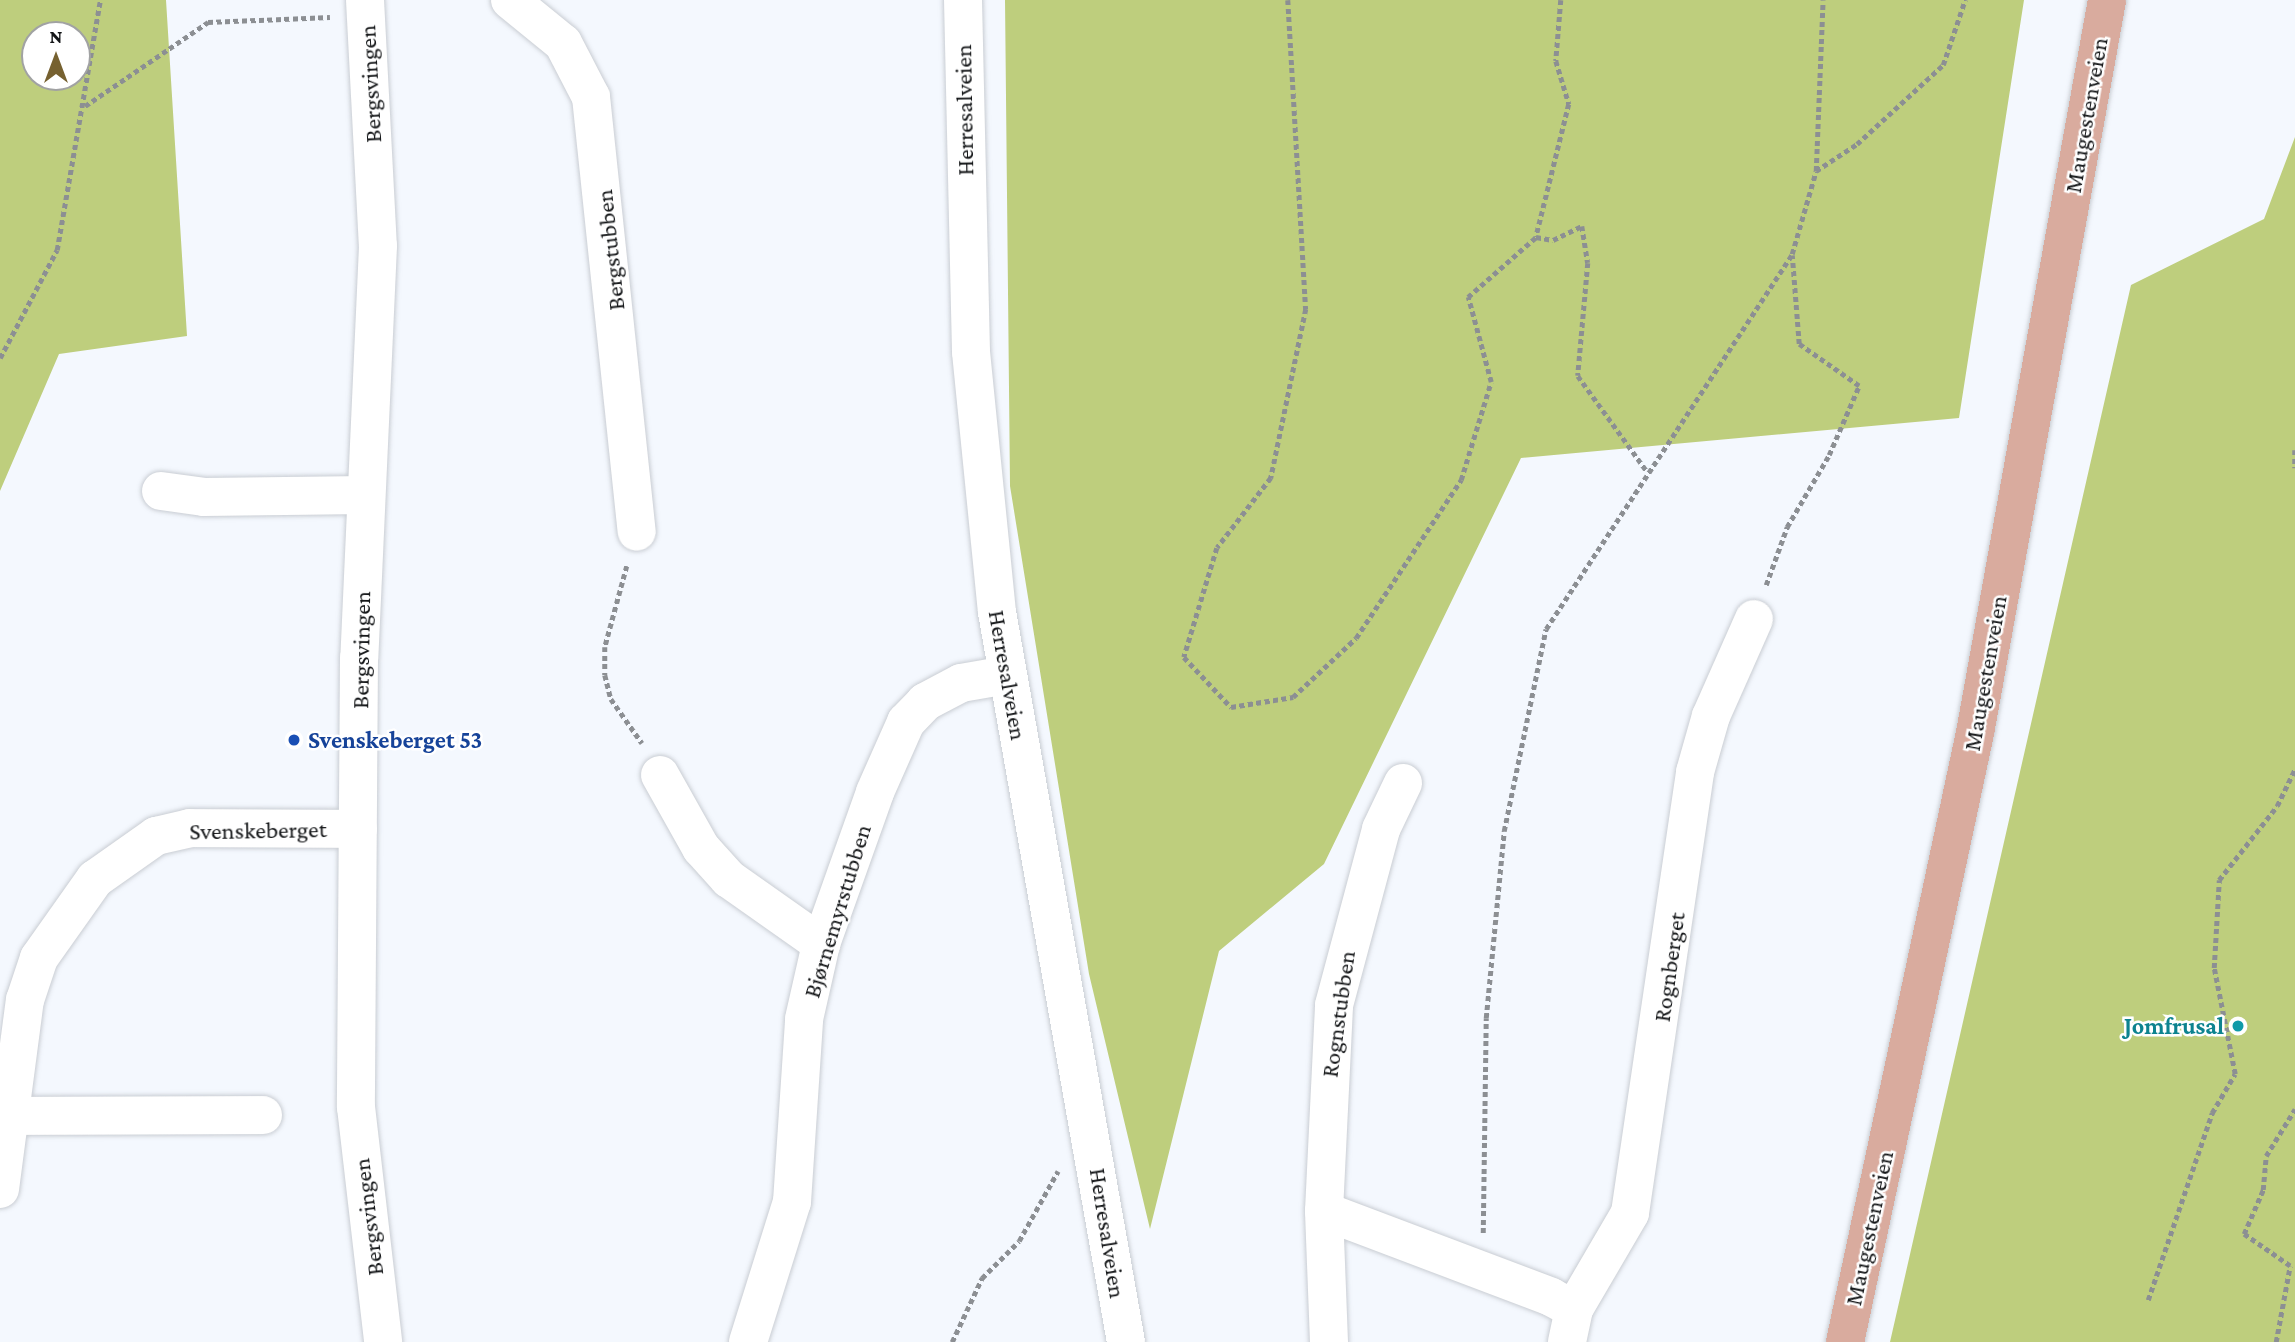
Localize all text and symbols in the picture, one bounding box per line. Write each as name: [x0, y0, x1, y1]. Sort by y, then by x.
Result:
north arrow: [21, 21, 91, 91]
street label: Bergsvingen: [353, 24, 387, 144]
text: N: [50, 26, 62, 47]
street label: Maugestenveien: [2058, 35, 2114, 195]
street label: Herresalveien: [948, 44, 980, 176]
street label: Bergstubben: [589, 188, 631, 312]
street label: Bergsvingen: [346, 591, 376, 709]
street label: Maugestenveien: [1957, 593, 2013, 753]
street label: Herresalveien: [982, 608, 1034, 742]
place label: Svenskeberget 53: [308, 726, 482, 754]
marker: Svenskeberget 53: [286, 732, 302, 748]
street label: Svenskeberget: [189, 814, 327, 846]
street label: Bjørnemyrstubben: [797, 821, 877, 1001]
street label: Rognberget: [1647, 910, 1691, 1024]
street label: Rognstubben: [1315, 949, 1361, 1079]
place label: Jomfrusal: [2124, 1012, 2224, 1040]
marker: Jomfrusal: [2230, 1018, 2246, 1034]
street label: Maugestenveien: [1839, 1148, 1899, 1308]
street label: Bergsvingen: [347, 1157, 389, 1277]
street label: Herresalveien: [1084, 1166, 1132, 1300]

